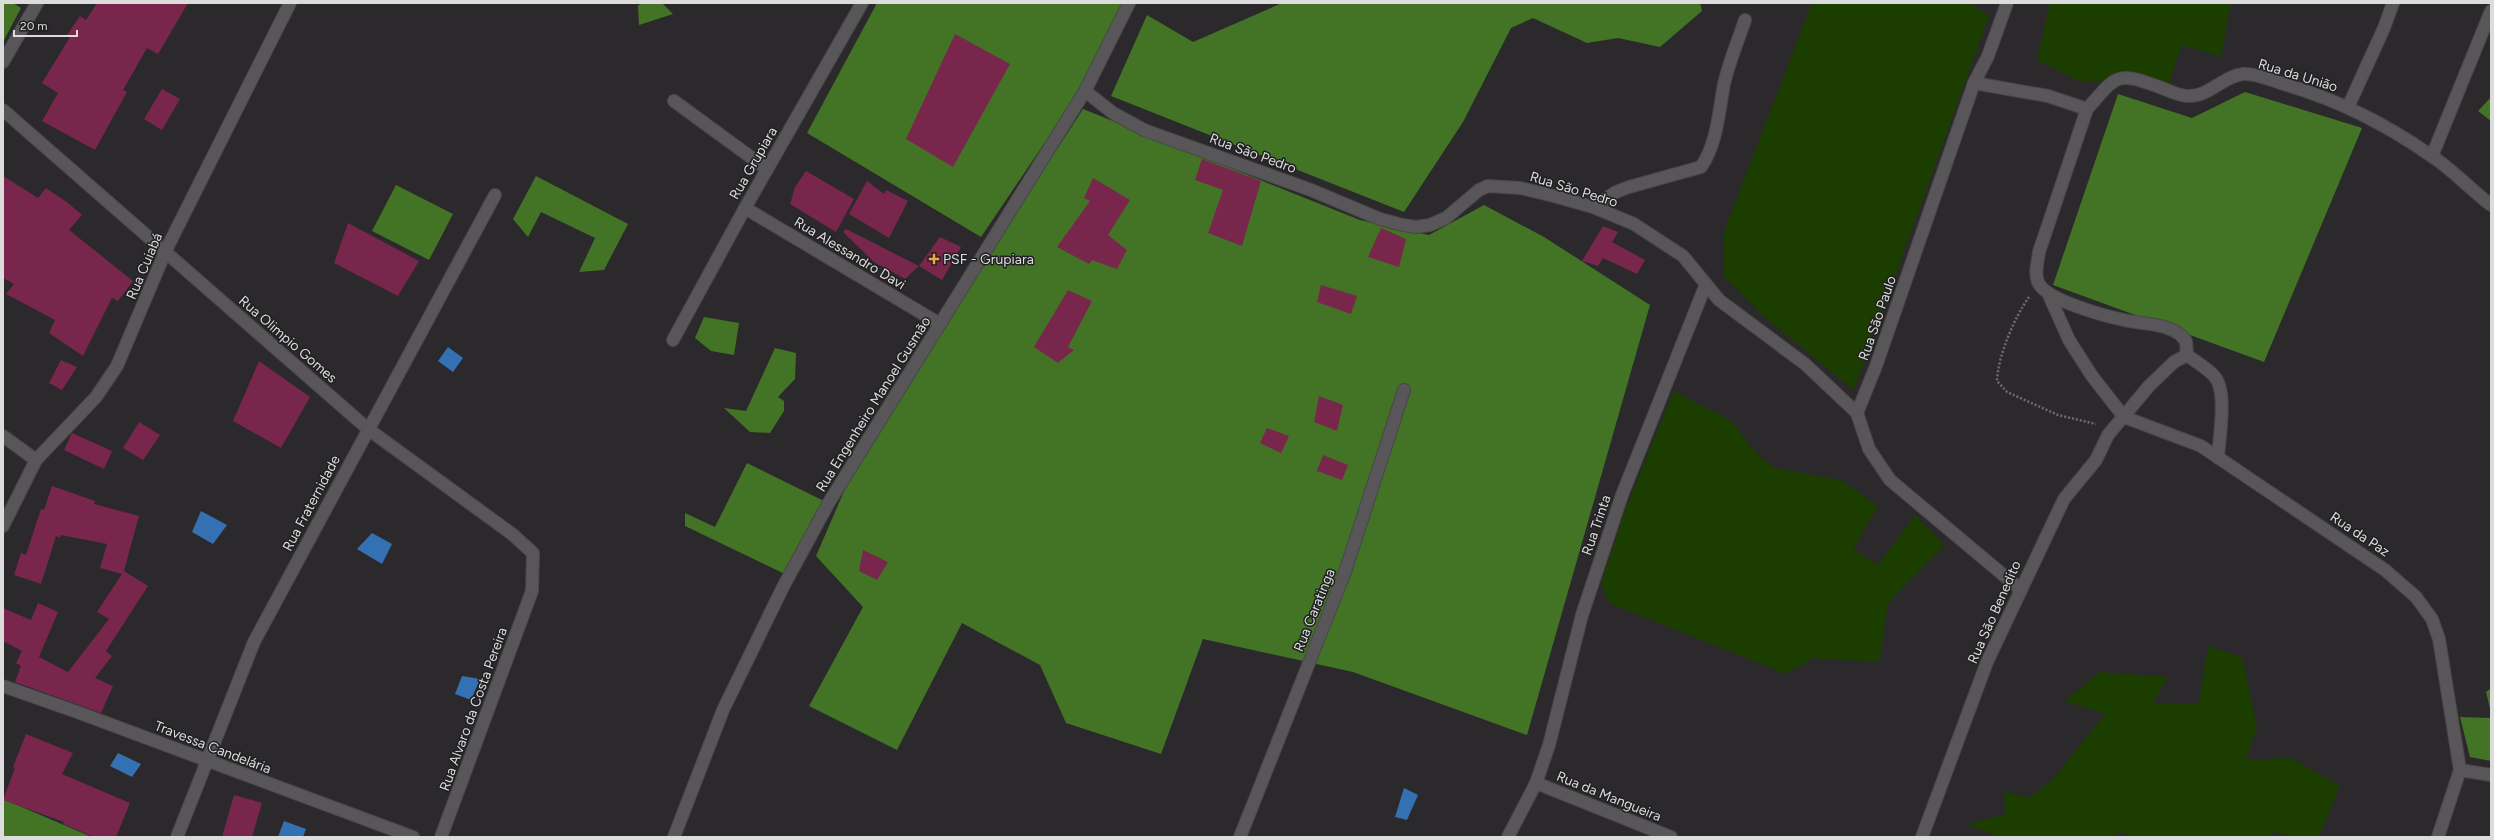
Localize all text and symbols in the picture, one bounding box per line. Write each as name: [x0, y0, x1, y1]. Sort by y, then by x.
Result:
scale bar: [14, 12, 77, 38]
text: 20 m: [20, 19, 48, 33]
street label: Rua da União: [2256, 55, 2340, 96]
street label: Rua Grupiara: [726, 124, 781, 203]
street label: Rua São Pedro: [1207, 130, 1299, 177]
street label: Rua São Pedro: [1528, 168, 1620, 211]
street label: Rua Alessandro Davi: [791, 213, 909, 293]
street label: Rua Cuiabá: [123, 230, 166, 302]
place label: PSF - Grupiara: [943, 251, 1034, 268]
marker: PSF - Grupiara: [928, 253, 940, 265]
street label: Rua São Paulo: [1855, 274, 1900, 363]
street label: Rua Olimpio Gomes: [235, 292, 340, 387]
street label: Rua Engenheiro Manoel Gusmão: [812, 314, 934, 495]
street label: Rua Fraternidade: [279, 452, 344, 554]
street label: Rua Trinta: [1578, 493, 1615, 557]
street label: Rua da Paz: [2327, 508, 2393, 561]
street label: Rua São Benedito: [1964, 558, 2025, 666]
street label: Rua Caratinga: [1290, 566, 1339, 654]
street label: Rua Alvaro da Costa Pereira: [436, 625, 511, 793]
street label: Travessa Candelária: [152, 717, 274, 778]
street label: Rua da Mangueira: [1554, 768, 1664, 825]

